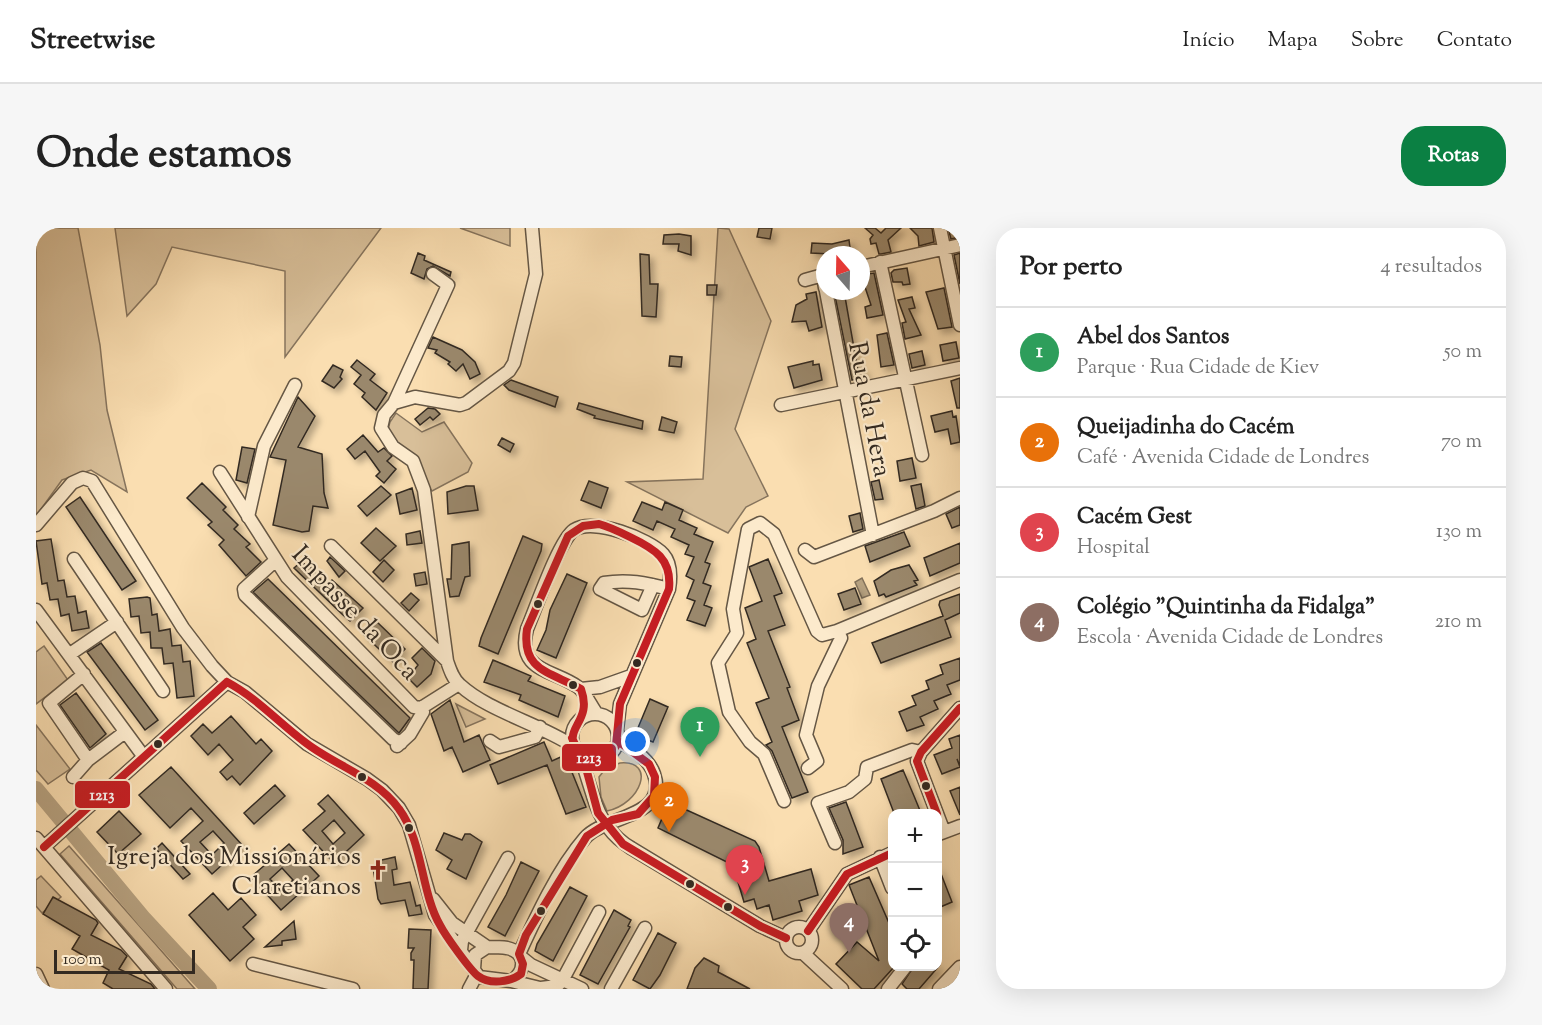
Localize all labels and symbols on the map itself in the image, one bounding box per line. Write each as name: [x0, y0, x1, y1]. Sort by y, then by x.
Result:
north arrow: [816, 246, 870, 300]
street label: Rua da Hera: [837, 339, 900, 480]
street label: Impasse da Oca: [282, 538, 427, 689]
unlabelled marker: [532, 598, 544, 610]
unlabelled marker: [631, 657, 643, 669]
unlabelled marker: [567, 679, 579, 691]
pin: 1: [680, 708, 720, 757]
your location: [621, 727, 650, 756]
unlabelled marker: [152, 738, 164, 750]
line badge: 1213: [561, 743, 617, 772]
text: 1213: [577, 748, 602, 771]
unlabelled marker: [356, 771, 368, 783]
line badge: 1213: [74, 780, 131, 809]
unlabelled marker: [920, 780, 932, 792]
pin: 2: [650, 782, 688, 832]
text: 1213: [90, 785, 115, 808]
unlabelled marker: [403, 822, 415, 834]
place label: Igreja dos Missionários Claretianos: [107, 839, 361, 906]
pin: 3: [726, 846, 764, 895]
church icon: Igreja dos Missionários Claretianos: [366, 858, 390, 882]
unlabelled marker: [684, 878, 696, 890]
unlabelled marker: [722, 901, 734, 913]
pin: 4: [830, 904, 868, 953]
unlabelled marker: [535, 905, 547, 917]
scale bar: [54, 947, 195, 974]

